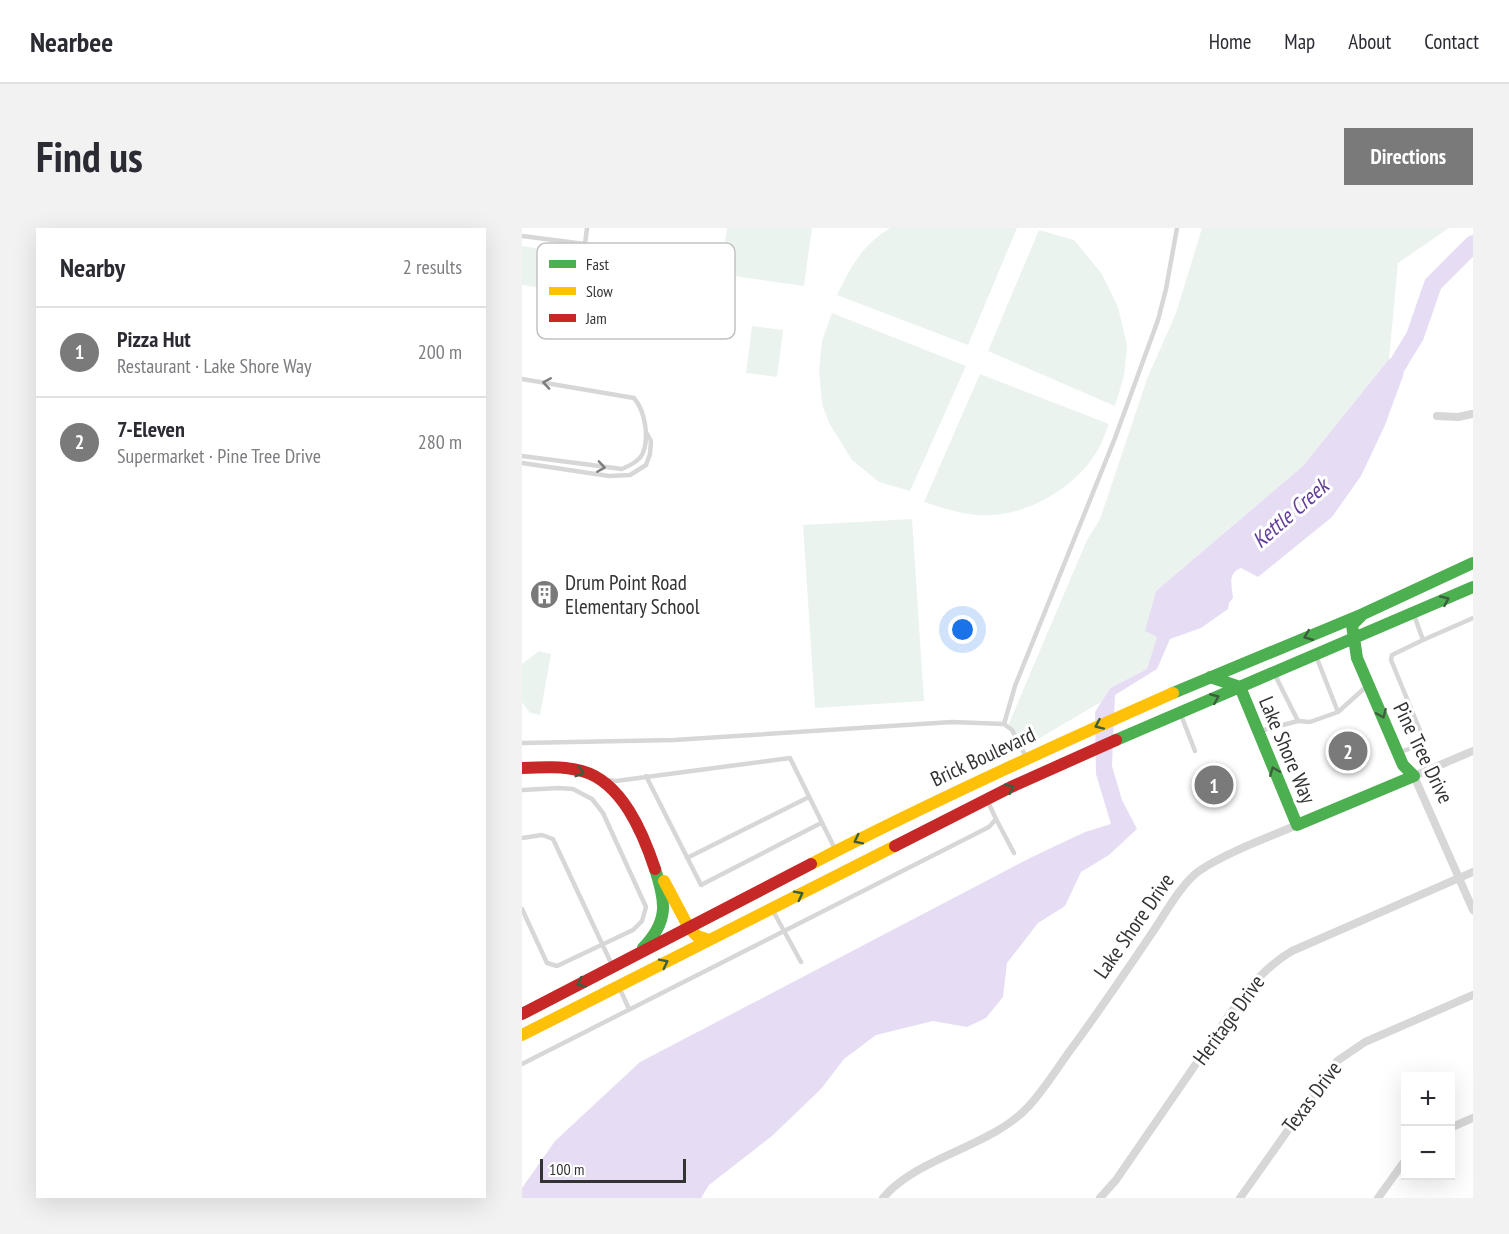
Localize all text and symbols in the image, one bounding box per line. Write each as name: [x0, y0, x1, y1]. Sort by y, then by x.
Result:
text: Nearbee: [30, 23, 113, 60]
text: Home: [1209, 28, 1251, 55]
text: Map: [1284, 28, 1315, 55]
text: About: [1348, 28, 1391, 55]
text: Contact: [1424, 28, 1479, 55]
button: Directions: [1344, 128, 1473, 185]
text: Find us: [36, 129, 143, 184]
legend: [537, 243, 735, 339]
text: Nearby: [60, 251, 125, 284]
text: 2 results: [403, 254, 462, 280]
text: Fast: [586, 254, 609, 274]
text: Slow: [586, 281, 613, 301]
text: Jam: [585, 308, 607, 328]
text: Pizza Hut: [117, 325, 191, 353]
text: 1: [75, 339, 84, 365]
text: 200 m: [418, 339, 462, 365]
text: Restaurant · Lake Shore Way: [117, 353, 312, 379]
one-way arrow: [542, 377, 551, 389]
text: 7-Eleven: [117, 415, 185, 443]
text: 2: [75, 429, 84, 455]
text: 280 m: [418, 429, 462, 455]
text: Supermarket · Pine Tree Drive: [117, 443, 321, 469]
one-way arrow: [596, 461, 605, 473]
water label: Kettle Creek: [1246, 471, 1336, 554]
place label: Drum Point Road Elementary School: [565, 569, 700, 620]
building icon: Drum Point Road Elementary School: [528, 579, 560, 611]
one-way arrow: [1438, 595, 1449, 607]
your location: [948, 615, 977, 644]
one-way arrow: [1304, 629, 1315, 641]
street label: Lake Shore Way: [1253, 692, 1322, 807]
one-way arrow: [1208, 693, 1219, 705]
street label: Pine Tree Drive: [1387, 698, 1459, 808]
one-way arrow: [1375, 708, 1387, 719]
one-way arrow: [1094, 718, 1105, 730]
street label: Brick Boulevard: [926, 721, 1039, 793]
pin: 2: [1328, 728, 1368, 774]
pin: 1: [1194, 762, 1234, 808]
one-way arrow: [574, 765, 585, 777]
one-way arrow: [1269, 766, 1281, 777]
one-way arrow: [1004, 783, 1015, 795]
one-way arrow: [853, 833, 864, 844]
street label: Lake Shore Drive: [1087, 868, 1180, 984]
one-way arrow: [792, 890, 803, 902]
one-way arrow: [657, 959, 668, 970]
street label: Heritage Drive: [1187, 969, 1270, 1070]
one-way arrow: [576, 976, 587, 988]
street label: Texas Drive: [1276, 1056, 1347, 1138]
map controls: [1401, 1072, 1455, 1180]
button: +: [1401, 1072, 1455, 1126]
button: −: [1401, 1126, 1455, 1180]
scale bar: [540, 1156, 686, 1184]
text: 100 m: [549, 1159, 584, 1179]

